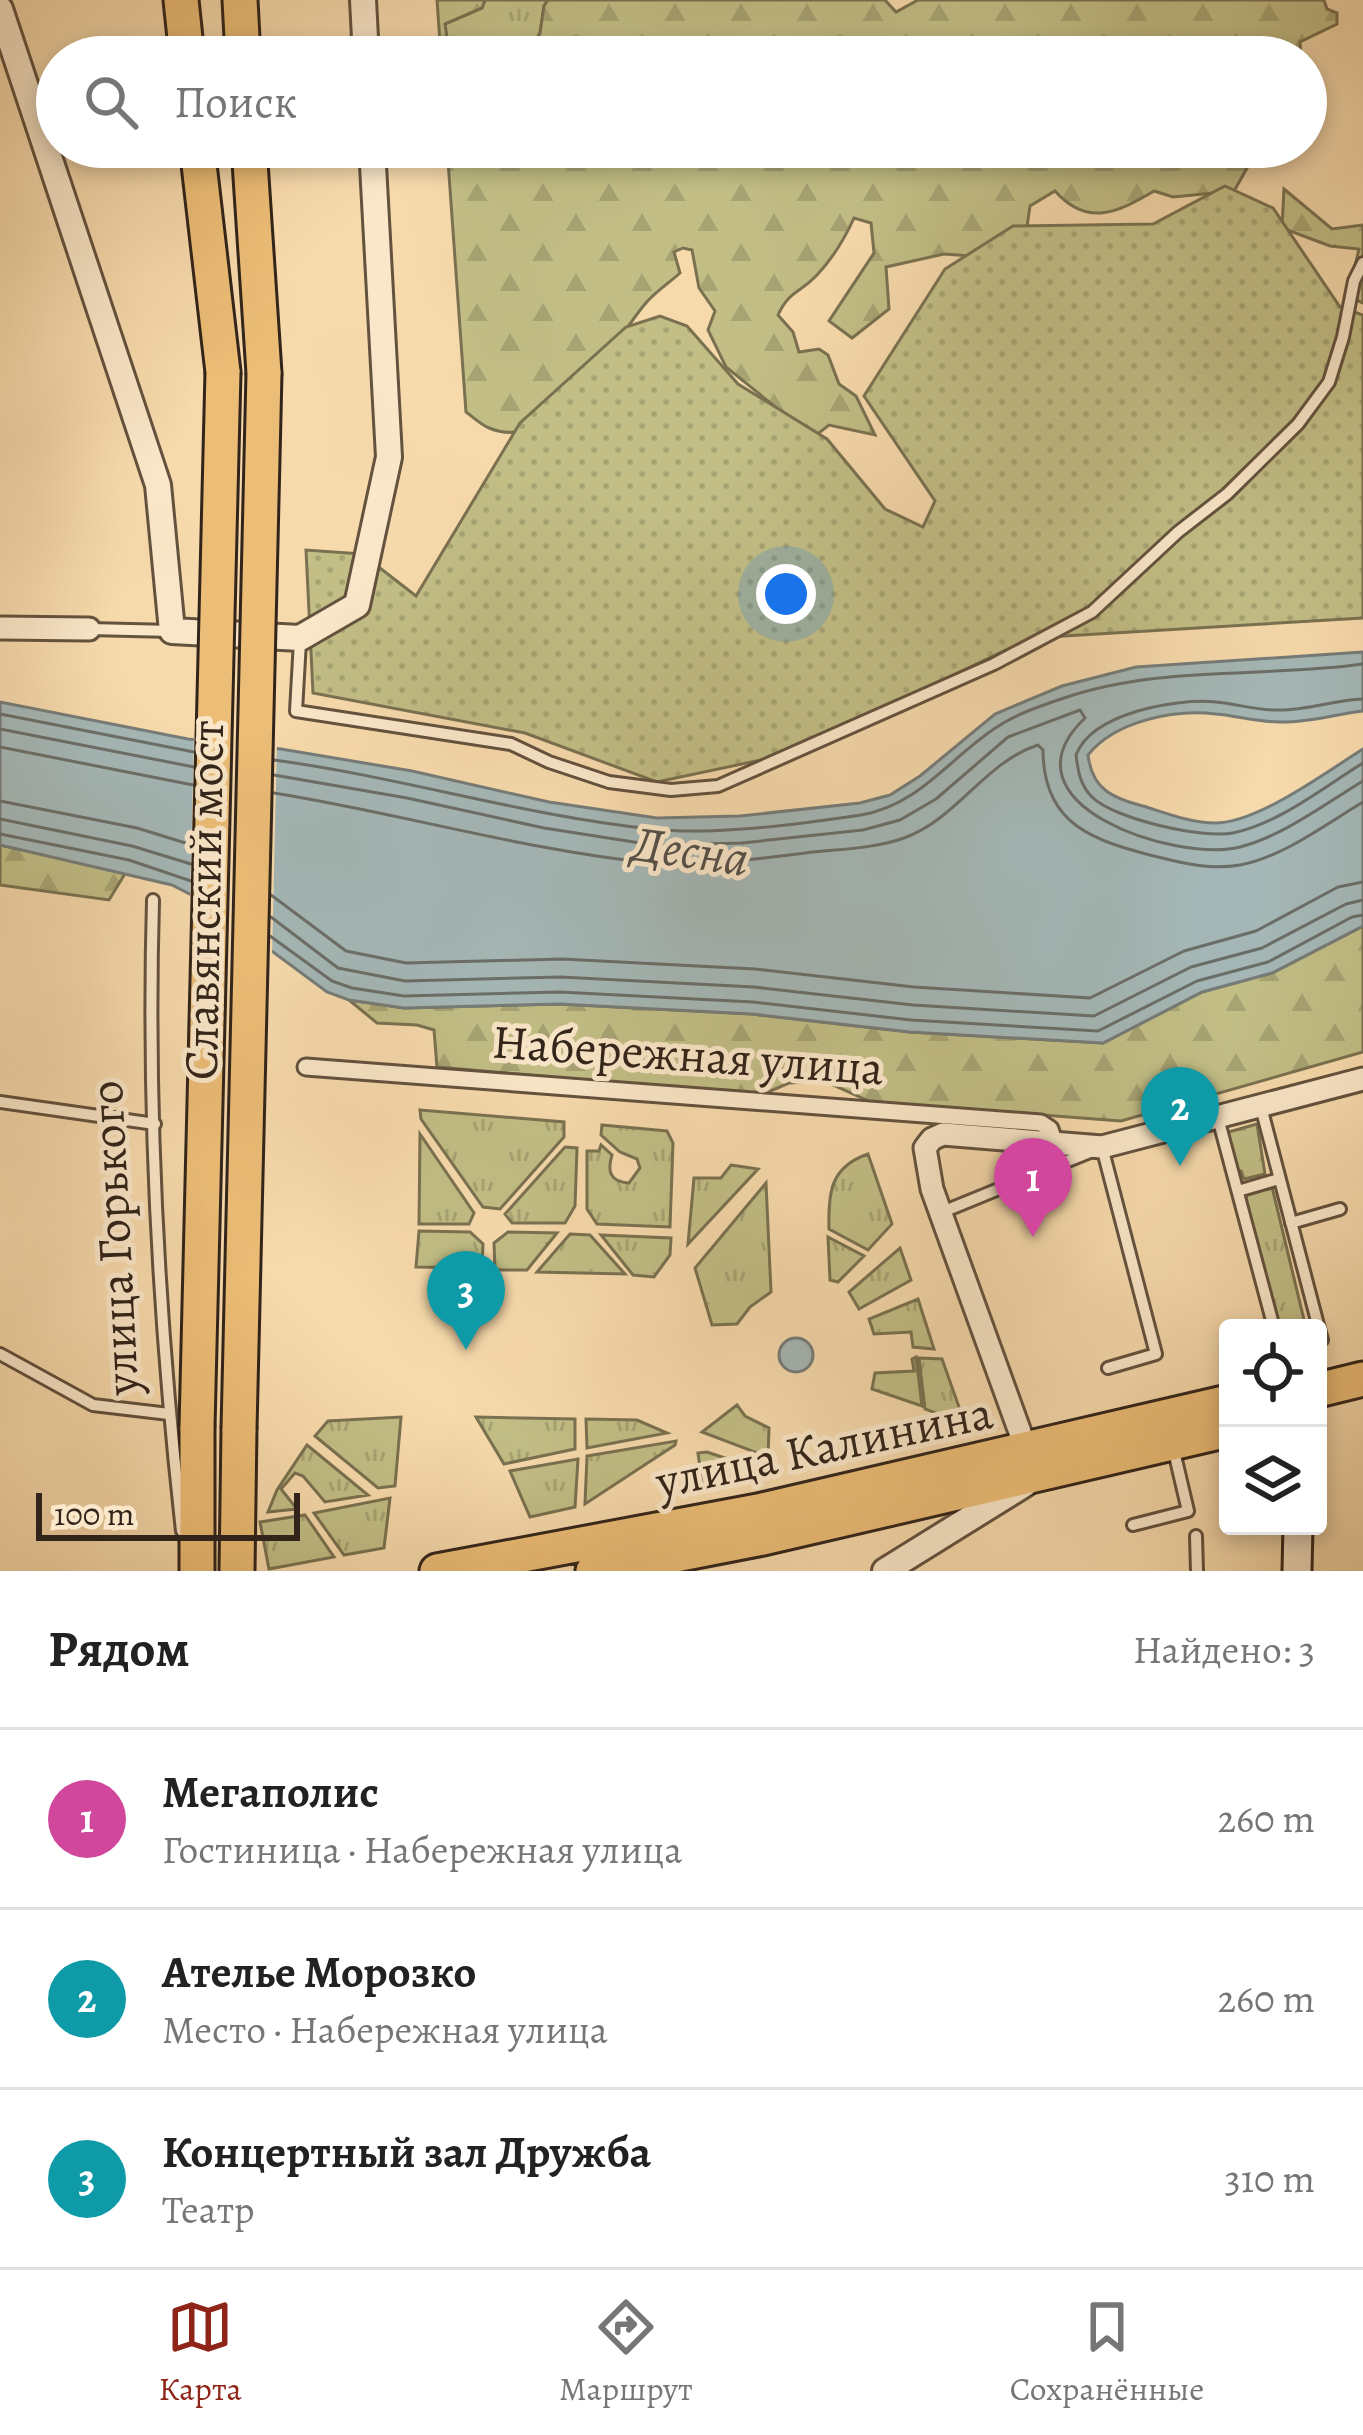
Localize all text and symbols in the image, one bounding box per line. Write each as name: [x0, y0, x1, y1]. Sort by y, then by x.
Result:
search box: [36, 36, 1327, 168]
icon: search: [78, 69, 144, 135]
text: Поиск: [174, 71, 297, 133]
your location: [756, 564, 816, 624]
street label: Славянский мост: [168, 719, 240, 1081]
water label: Десна: [625, 808, 754, 894]
street label: Набережная улица: [490, 1008, 886, 1102]
pin: 2: [1141, 1067, 1219, 1166]
street label: улица Горького: [73, 1079, 155, 1398]
pin: 1: [994, 1138, 1072, 1237]
pin: 3: [427, 1251, 505, 1350]
map controls: [1219, 1319, 1327, 1535]
button: locate: [1219, 1319, 1327, 1427]
street label: улица Калинина: [649, 1379, 999, 1515]
button: layers: [1219, 1427, 1327, 1535]
scale bar: [36, 1487, 300, 1540]
text: 100 m: [54, 1491, 134, 1536]
text: Рядом: [48, 1614, 190, 1684]
text: Найдено: 3: [1133, 1623, 1315, 1676]
text: Мегаполис: [162, 1761, 379, 1823]
text: 1: [80, 1792, 94, 1845]
text: 260 m: [1217, 1792, 1315, 1845]
text: Гостиница · Набережная улица: [162, 1823, 682, 1876]
text: Ателье Морозко: [162, 1941, 476, 2003]
text: 2: [78, 1972, 96, 2025]
text: 260 m: [1217, 1972, 1315, 2025]
text: Место · Набережная улица: [162, 2003, 608, 2056]
text: Концертный зал Дружба: [162, 2121, 651, 2183]
text: 3: [79, 2152, 95, 2205]
text: 310 m: [1224, 2152, 1315, 2205]
text: Театр: [162, 2183, 255, 2236]
tab: Карта: [159, 2294, 242, 2411]
tab: Маршрут: [559, 2294, 693, 2411]
tab: Сохранённые: [1010, 2294, 1204, 2411]

